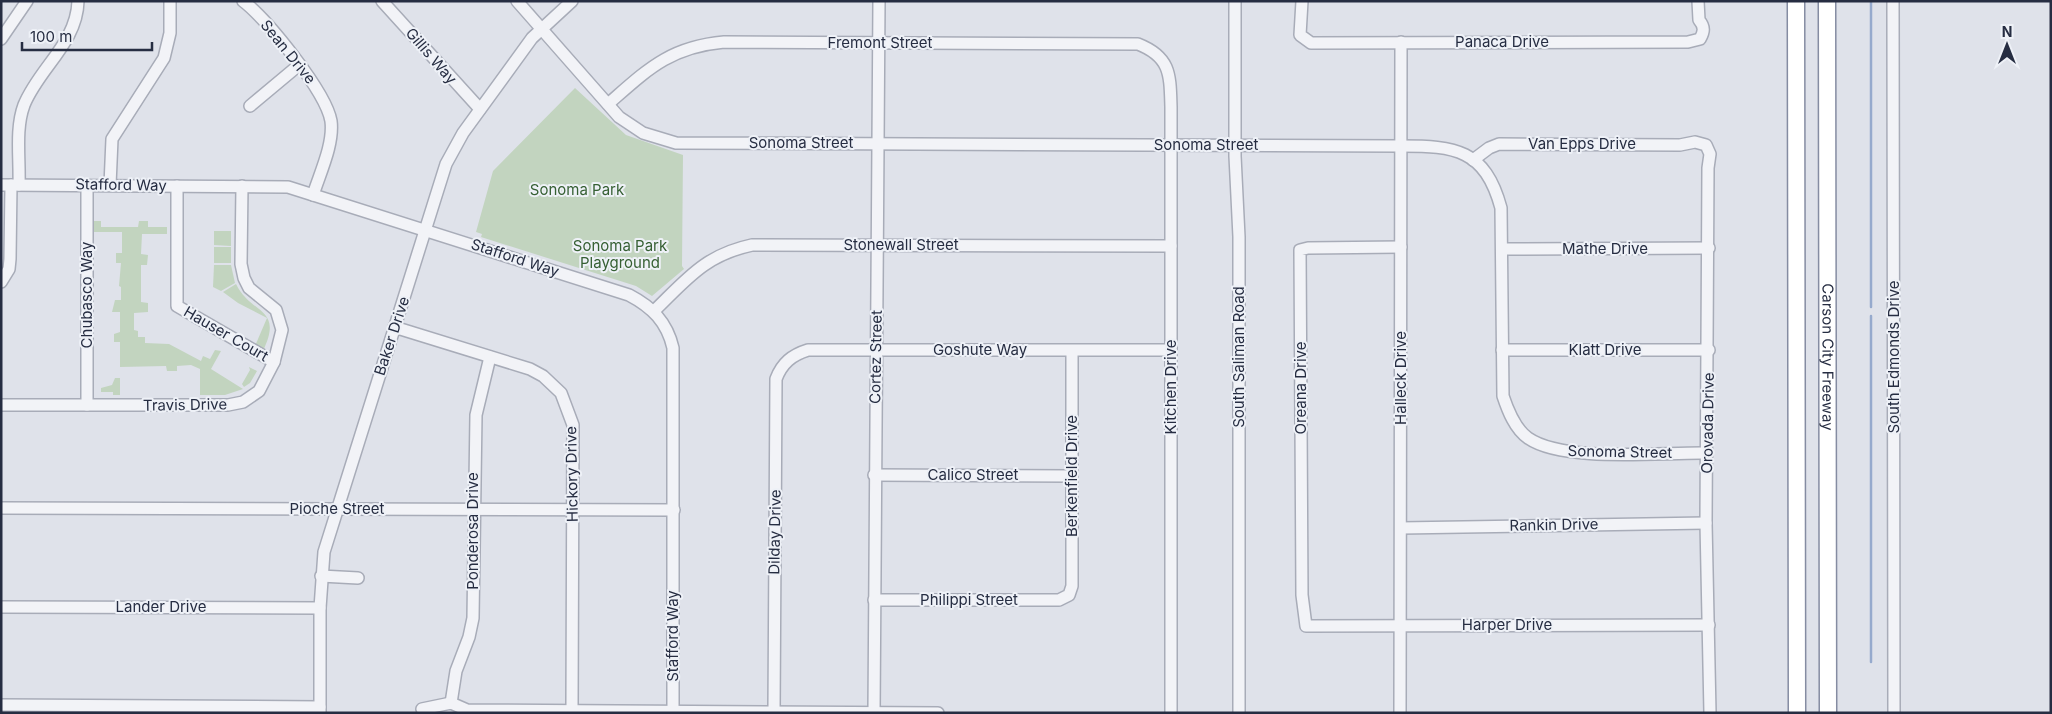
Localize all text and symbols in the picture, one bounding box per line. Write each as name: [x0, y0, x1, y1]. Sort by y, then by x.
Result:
street label: Sean Drive: [257, 16, 320, 88]
scale bar: [22, 20, 152, 52]
north arrow: [1982, 20, 2032, 70]
text: N: [2002, 23, 2012, 40]
street label: Gillis Way: [402, 24, 461, 88]
text: 100 m: [30, 27, 72, 46]
street label: Panaca Drive: [1455, 32, 1549, 51]
street label: Fremont Street: [827, 33, 933, 52]
street label: Sonoma Street: [749, 133, 853, 152]
street label: Van Epps Drive: [1528, 134, 1636, 153]
street label: Sonoma Street: [1154, 135, 1258, 154]
street label: Stafford Way: [75, 174, 168, 195]
park label: Sonoma Park: [530, 180, 625, 199]
street label: Stafford Way: [469, 234, 562, 281]
street label: Stonewall Street: [843, 235, 959, 254]
park label: Sonoma Park Playground: [573, 236, 668, 272]
street label: Mathe Drive: [1562, 239, 1648, 258]
street label: Chubasco Way: [77, 241, 96, 348]
street label: South Edmonds Drive: [1884, 280, 1903, 434]
street label: Carson City Freeway: [1818, 283, 1838, 431]
street label: South Saliman Road: [1229, 286, 1248, 428]
street label: Baker Drive: [370, 294, 413, 378]
street label: Hauser Court: [181, 302, 272, 365]
street label: Cortez Street: [865, 310, 886, 404]
street label: Halleck Drive: [1391, 331, 1410, 425]
street label: Kitchen Drive: [1161, 339, 1180, 435]
street label: Goshute Way: [933, 340, 1028, 359]
street label: Klatt Drive: [1568, 340, 1642, 359]
street label: Oreana Drive: [1291, 342, 1310, 434]
street label: Orovada Drive: [1697, 372, 1718, 474]
street label: Travis Drive: [143, 394, 227, 415]
street label: Berkenfield Drive: [1062, 415, 1081, 537]
street label: Hickory Drive: [561, 426, 582, 522]
street label: Sonoma Street: [1568, 441, 1673, 462]
street label: Calico Street: [928, 465, 1018, 484]
street label: Ponderosa Drive: [463, 472, 482, 590]
street label: Dilday Drive: [764, 489, 785, 575]
street label: Pioche Street: [290, 499, 385, 518]
street label: Rankin Drive: [1509, 514, 1599, 535]
street label: Stafford Way: [663, 590, 682, 682]
street label: Philippi Street: [920, 590, 1018, 609]
street label: Lander Drive: [116, 597, 206, 616]
street label: Harper Drive: [1462, 615, 1552, 634]

